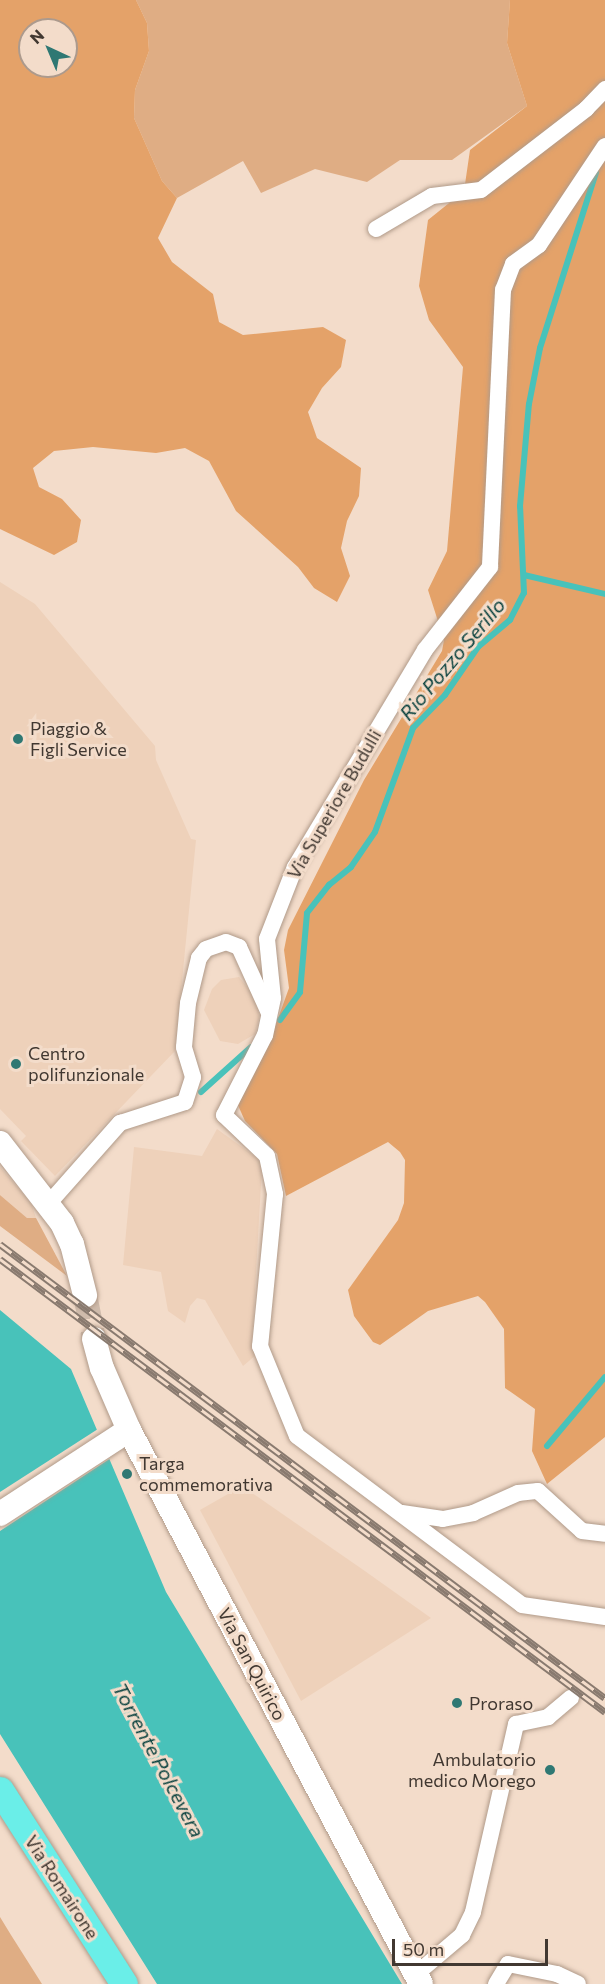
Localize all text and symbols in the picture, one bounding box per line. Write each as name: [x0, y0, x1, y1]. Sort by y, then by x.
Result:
north arrow: [18, 18, 78, 78]
text: N: [26, 25, 47, 47]
water label: Rio Pozzo Serillo: [394, 593, 510, 725]
place label: Piaggio & Figli Service: [30, 718, 127, 760]
street label: Via Superiore Budulli: [282, 725, 386, 883]
marker: Piaggio & Figli Service: [11, 732, 25, 746]
place label: Centro polifunzionale: [28, 1043, 144, 1086]
marker: Centro polifunzionale: [9, 1057, 23, 1071]
place label: Targa commemorativa: [139, 1453, 273, 1496]
marker: Targa commemorativa: [120, 1467, 134, 1481]
street label: Via San Quirico: [213, 1604, 291, 1724]
water label: Torrente Polcevera: [108, 1679, 210, 1841]
place label: Proraso: [469, 1692, 533, 1714]
marker: Proraso: [450, 1696, 464, 1710]
place label: Ambulatorio medico Morego: [408, 1749, 536, 1792]
marker: Ambulatorio medico Morego: [541, 1761, 559, 1779]
street label: Via Romairone: [20, 1831, 104, 1943]
scale bar: [395, 1927, 551, 1965]
text: 50 m: [403, 1938, 444, 1960]

